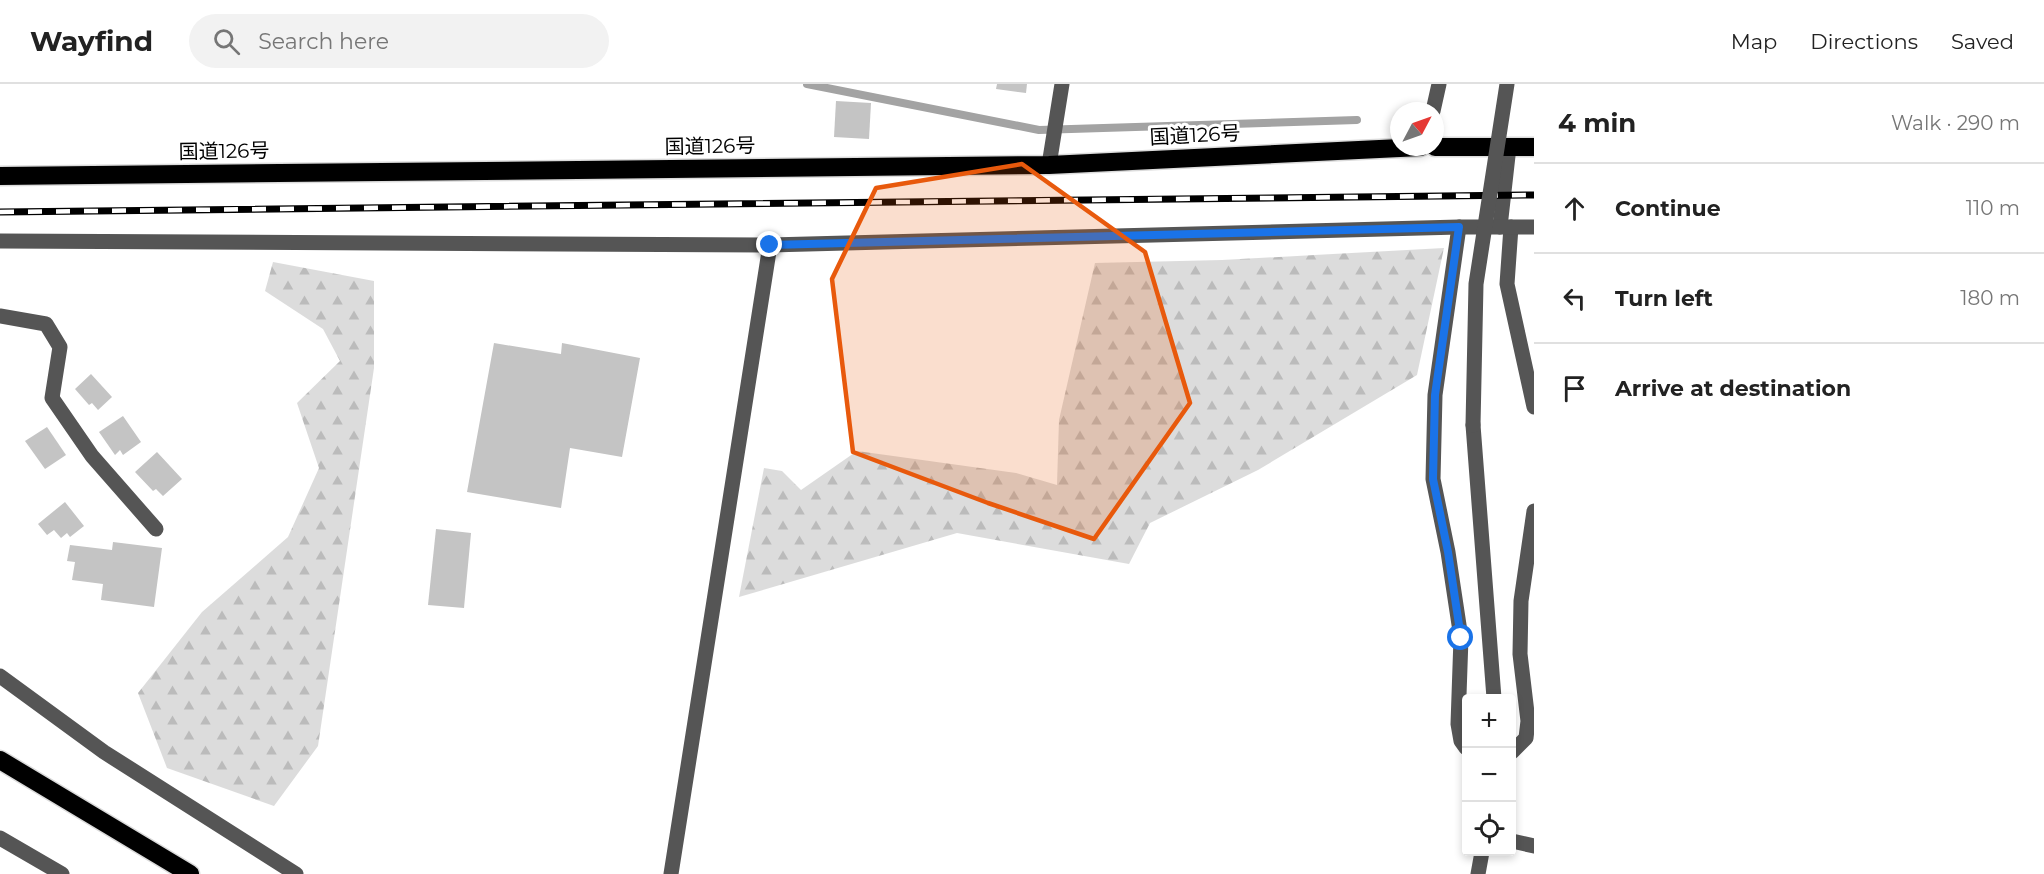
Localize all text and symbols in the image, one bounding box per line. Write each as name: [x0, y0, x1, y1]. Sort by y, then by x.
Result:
search box: [189, 14, 609, 68]
text: Wayfind: [30, 24, 153, 58]
icon: search: [210, 25, 243, 58]
text: Search here: [258, 28, 389, 55]
text: Map: [1731, 29, 1777, 54]
text: Directions: [1810, 29, 1918, 54]
text: Saved: [1951, 29, 2014, 54]
north arrow: [1390, 102, 1444, 156]
text: 4 min: [1558, 107, 1636, 139]
text: Walk · 290 m: [1891, 111, 2020, 135]
street label: 国道126号: [1149, 121, 1241, 149]
street label: 国道126号: [664, 133, 756, 159]
street label: 国道126号: [178, 138, 270, 164]
icon: ahead: [1558, 192, 1591, 225]
text: Continue: [1615, 195, 1721, 222]
text: 110 m: [1966, 196, 2020, 220]
route end: [756, 231, 782, 257]
icon: left: [1558, 282, 1591, 315]
text: Turn left: [1615, 285, 1713, 312]
text: 180 m: [1960, 286, 2020, 310]
icon: arrive: [1558, 372, 1591, 405]
text: Arrive at destination: [1615, 375, 1851, 402]
route start: [1447, 624, 1473, 650]
map controls: [1462, 694, 1516, 856]
button: +: [1462, 694, 1516, 748]
button: −: [1462, 748, 1516, 802]
button: locate: [1462, 802, 1516, 856]

